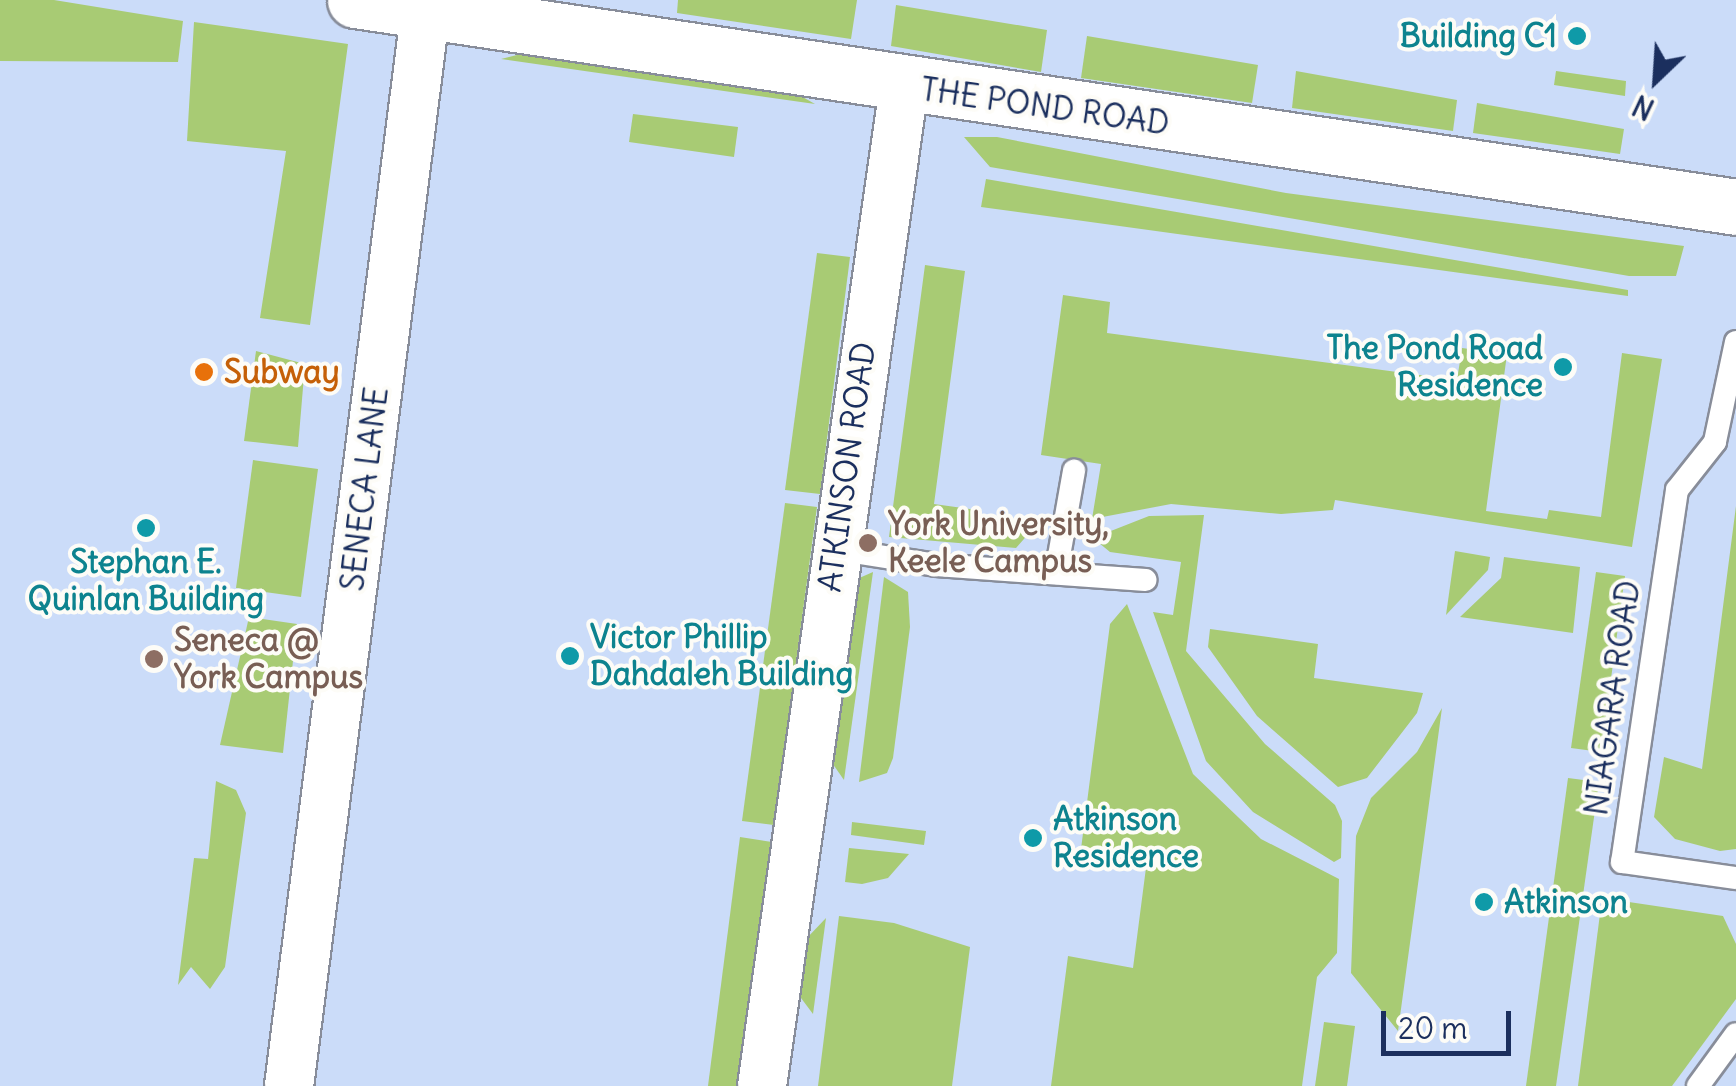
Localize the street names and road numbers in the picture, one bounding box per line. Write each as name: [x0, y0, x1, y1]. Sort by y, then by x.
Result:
street label: THE POND ROAD: [918, 71, 1172, 143]
street label: ATKINSON ROAD: [810, 340, 884, 594]
street label: SENECA LANE: [333, 385, 397, 593]
street label: NIAGARA ROAD: [1577, 578, 1649, 818]

